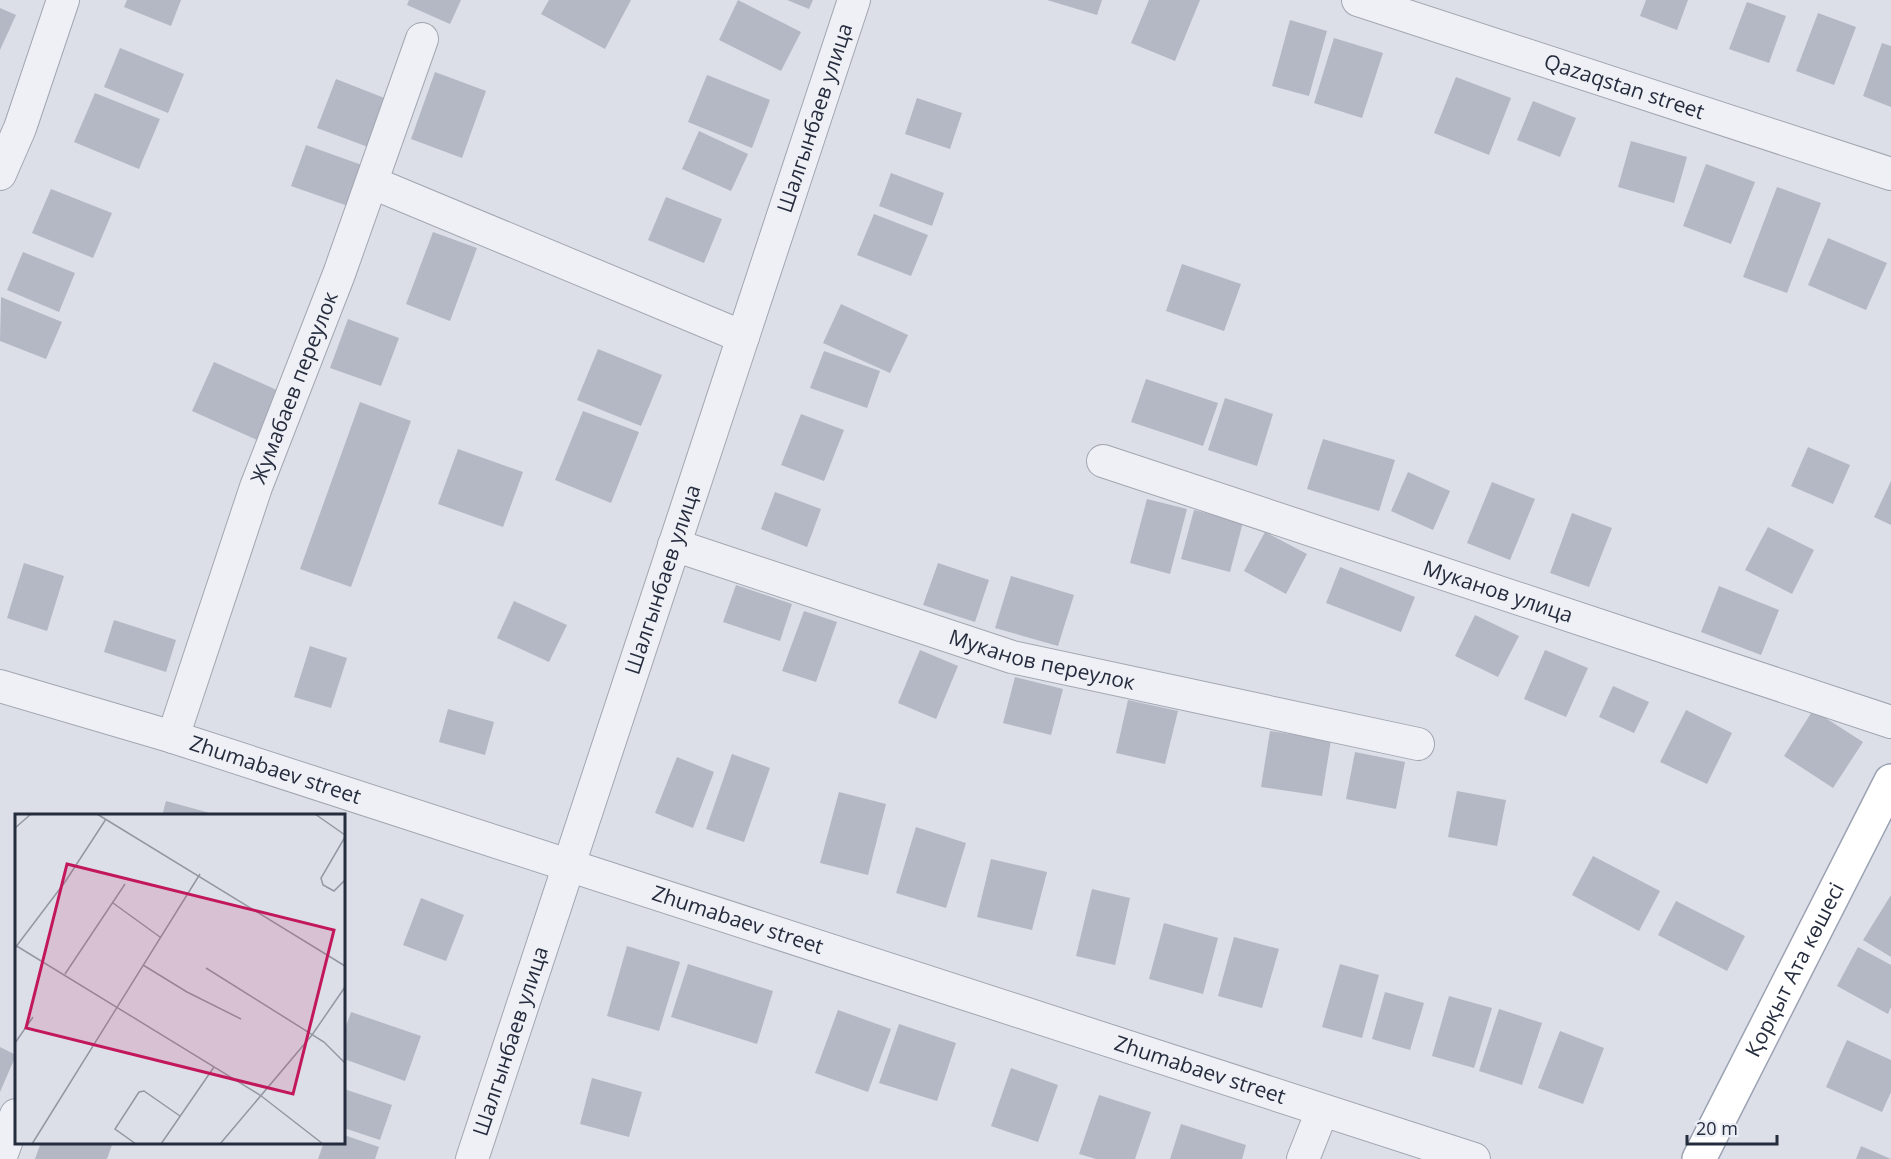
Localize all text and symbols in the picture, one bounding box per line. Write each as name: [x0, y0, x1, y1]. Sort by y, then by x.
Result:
street label: Шалгынбаев улица: [770, 19, 858, 216]
street label: Qazaqstan street: [1541, 47, 1708, 125]
street label: Жумабаев переулок: [244, 287, 344, 488]
street label: Шалгынбаев улица: [618, 481, 706, 678]
street label: Муканов улица: [1420, 553, 1577, 629]
street label: Муканов переулок: [946, 622, 1138, 696]
street label: Zhumabaev street: [187, 728, 365, 810]
inset map: [15, 814, 345, 1144]
street label: Zhumabaev street: [649, 878, 827, 960]
street label: Қорқыт Ата көшесі: [1738, 878, 1850, 1061]
street label: Шалгынбаев улица: [466, 942, 554, 1139]
street label: Zhumabaev street: [1111, 1028, 1289, 1110]
scale bar: [1687, 1108, 1777, 1146]
text: 20 m: [1696, 1116, 1738, 1140]

